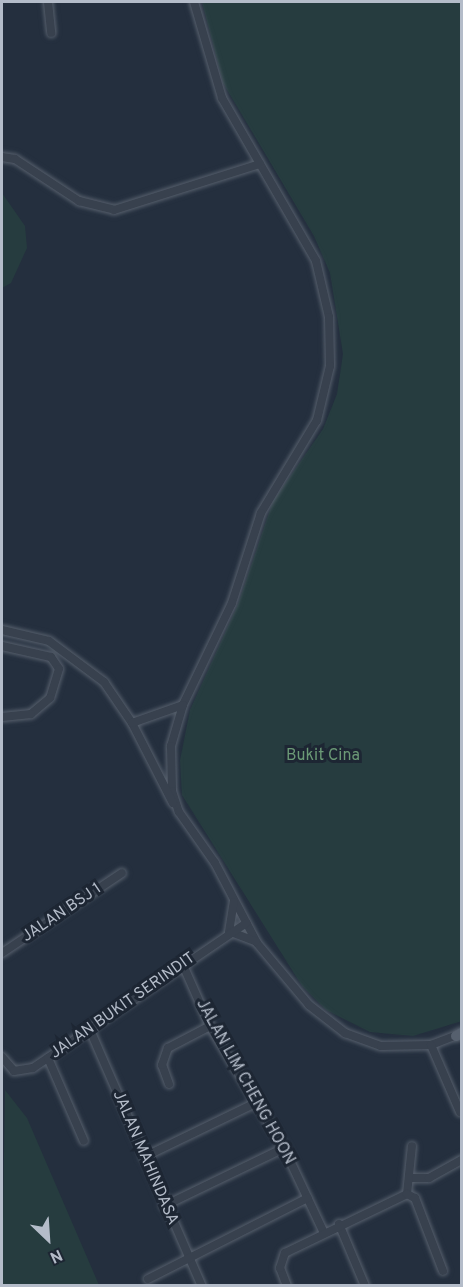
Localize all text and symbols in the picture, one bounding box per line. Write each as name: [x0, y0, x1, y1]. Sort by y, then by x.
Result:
park label: Bukit Cina: [286, 746, 360, 766]
street label: JALAN BSJ 1: [19, 879, 105, 947]
street label: JALAN BUKIT SERINDIT: [47, 949, 199, 1063]
street label: JALAN LIM CHENG HOON: [191, 996, 299, 1168]
street label: JALAN MAHINDASA: [108, 1088, 182, 1228]
north arrow: [18, 1209, 78, 1269]
text: N: [46, 1244, 65, 1267]

